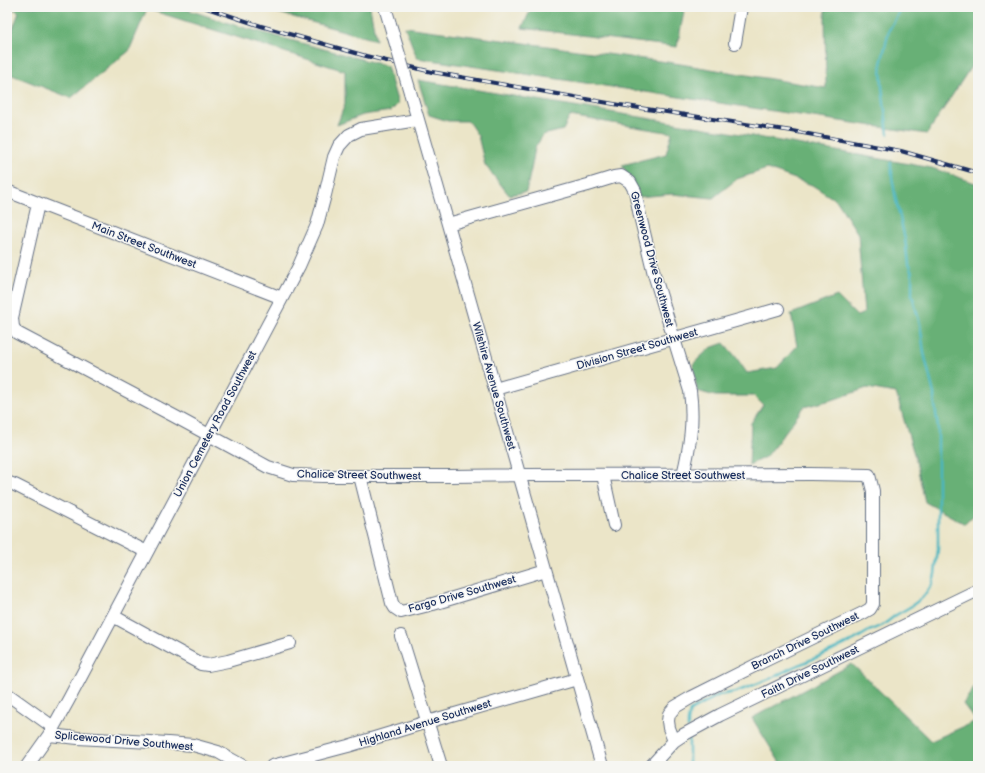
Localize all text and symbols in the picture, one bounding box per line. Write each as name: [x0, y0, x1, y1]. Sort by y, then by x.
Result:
street label: Greenwood Drive Southwest: [628, 190, 677, 329]
street label: Main Street Southwest: [90, 219, 199, 271]
street label: Wilshire Avenue Southwest: [469, 321, 519, 452]
street label: Division Street Southwest: [575, 325, 700, 373]
street label: Union Cemetery Road Southwest: [171, 348, 259, 499]
street label: Chalice Street Southwest: [297, 467, 422, 483]
street label: Chalice Street Southwest: [621, 469, 746, 482]
street label: Fargo Drive Southwest: [407, 572, 518, 616]
street label: Branch Drive Southwest: [749, 609, 862, 673]
street label: Faith Drive Southwest: [759, 642, 861, 701]
street label: Highland Avenue Southwest: [357, 696, 493, 749]
street label: Splicewood Drive Southwest: [54, 728, 194, 754]

